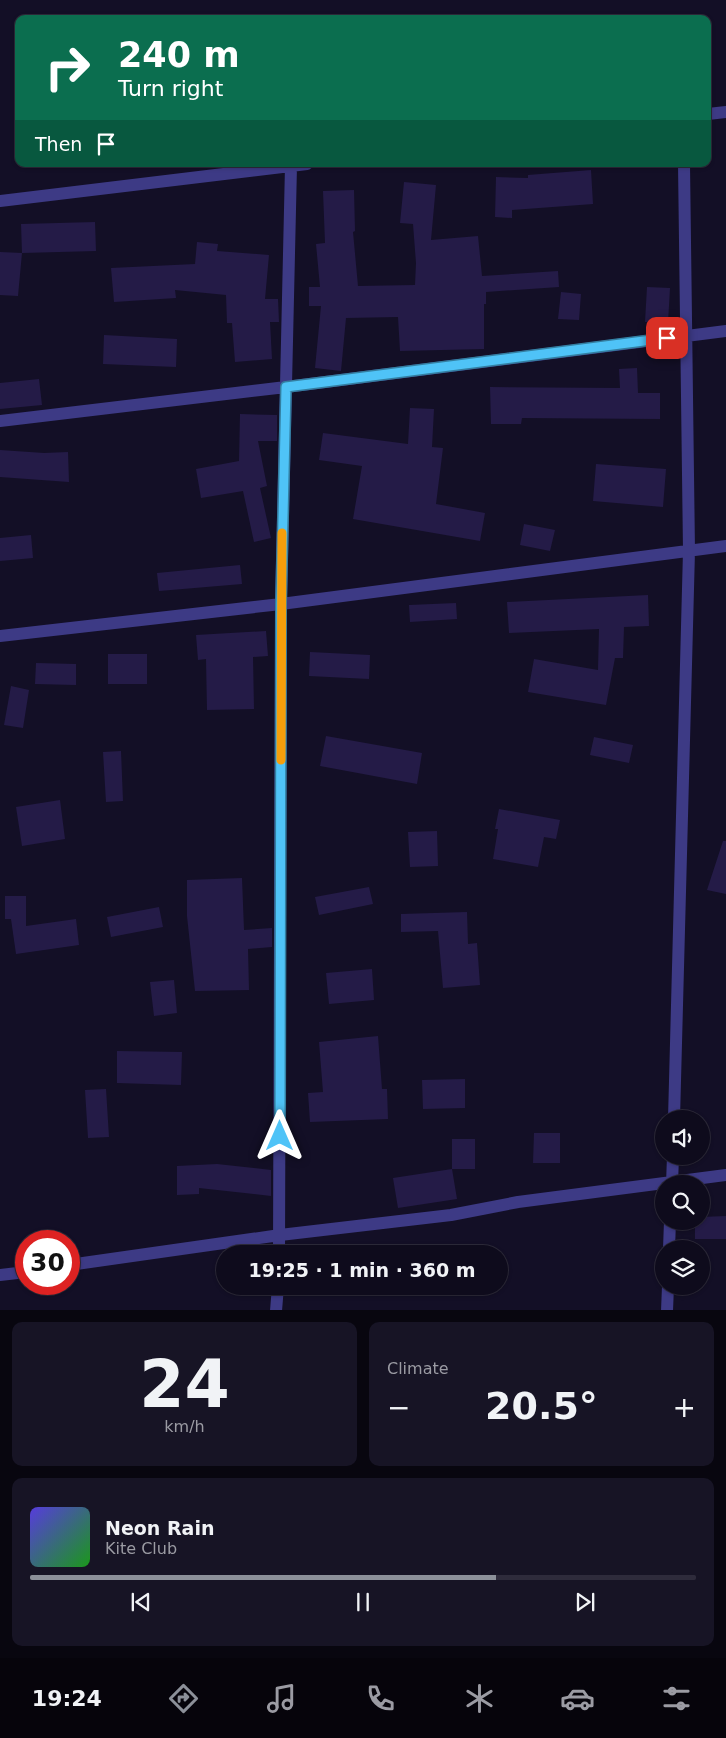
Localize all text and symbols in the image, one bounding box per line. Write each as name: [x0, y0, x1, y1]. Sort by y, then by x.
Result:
icon: right: [35, 35, 100, 100]
text: 240 m: [118, 35, 240, 75]
text: Turn right: [118, 76, 223, 101]
icon: arrive: [92, 130, 120, 158]
text: Then: [35, 133, 82, 155]
pin: [646, 317, 688, 359]
icon: arrive: [653, 324, 681, 352]
position arrow: [253, 1109, 305, 1161]
map controls: [655, 1110, 710, 1295]
button: sound: [655, 1110, 710, 1165]
button: search: [655, 1175, 710, 1230]
speed limit sign: 30: [15, 1230, 80, 1295]
button: layers: [655, 1240, 710, 1295]
text: 19:25 · 1 min · 360 m: [248, 1259, 476, 1281]
text: 24: [139, 1347, 230, 1422]
text: Climate: [387, 1359, 449, 1378]
text: 20.5°: [485, 1384, 598, 1428]
text: −: [387, 1391, 410, 1424]
text: +: [673, 1391, 696, 1424]
text: km/h: [164, 1417, 205, 1436]
text: Neon Rain: [105, 1517, 214, 1539]
text: Kite Club: [105, 1539, 177, 1558]
icon: previous: [127, 1588, 155, 1616]
icon: pause: [349, 1588, 377, 1616]
icon: next: [571, 1588, 599, 1616]
icon: directions: [166, 1681, 201, 1716]
icon: music: [264, 1681, 299, 1716]
icon: phone: [363, 1681, 398, 1716]
icon: climate: [462, 1681, 497, 1716]
icon: car: [560, 1681, 595, 1716]
icon: filters: [659, 1681, 694, 1716]
text: 19:24: [32, 1686, 102, 1711]

